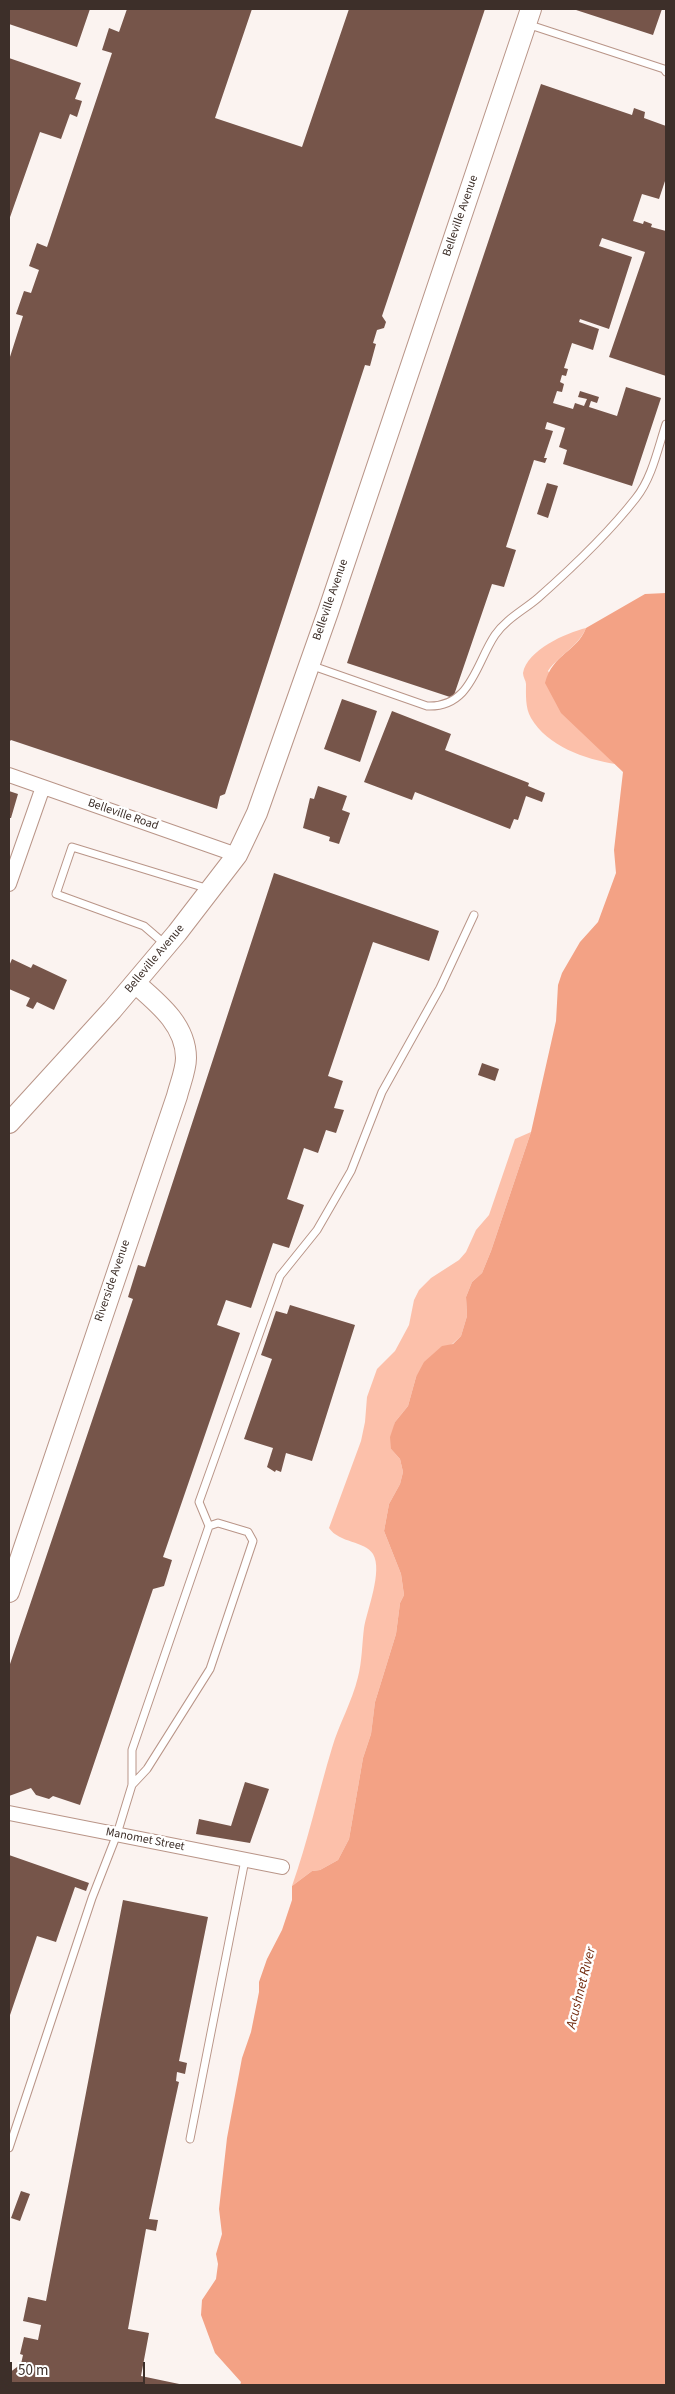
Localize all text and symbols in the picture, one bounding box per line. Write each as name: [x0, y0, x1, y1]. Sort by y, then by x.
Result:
street label: Belleville Avenue: [440, 173, 482, 259]
street label: Belleville Avenue: [310, 557, 352, 643]
street label: Belleville Road: [86, 796, 160, 834]
street label: Belleville Avenue: [122, 922, 188, 996]
street label: Riverside Avenue: [92, 1238, 134, 1324]
street label: Manomet Street: [104, 1825, 186, 1855]
water label: Acushnet River: [564, 1945, 600, 2031]
scale bar: [12, 2352, 148, 2384]
text: 50 m: [18, 2360, 48, 2381]

